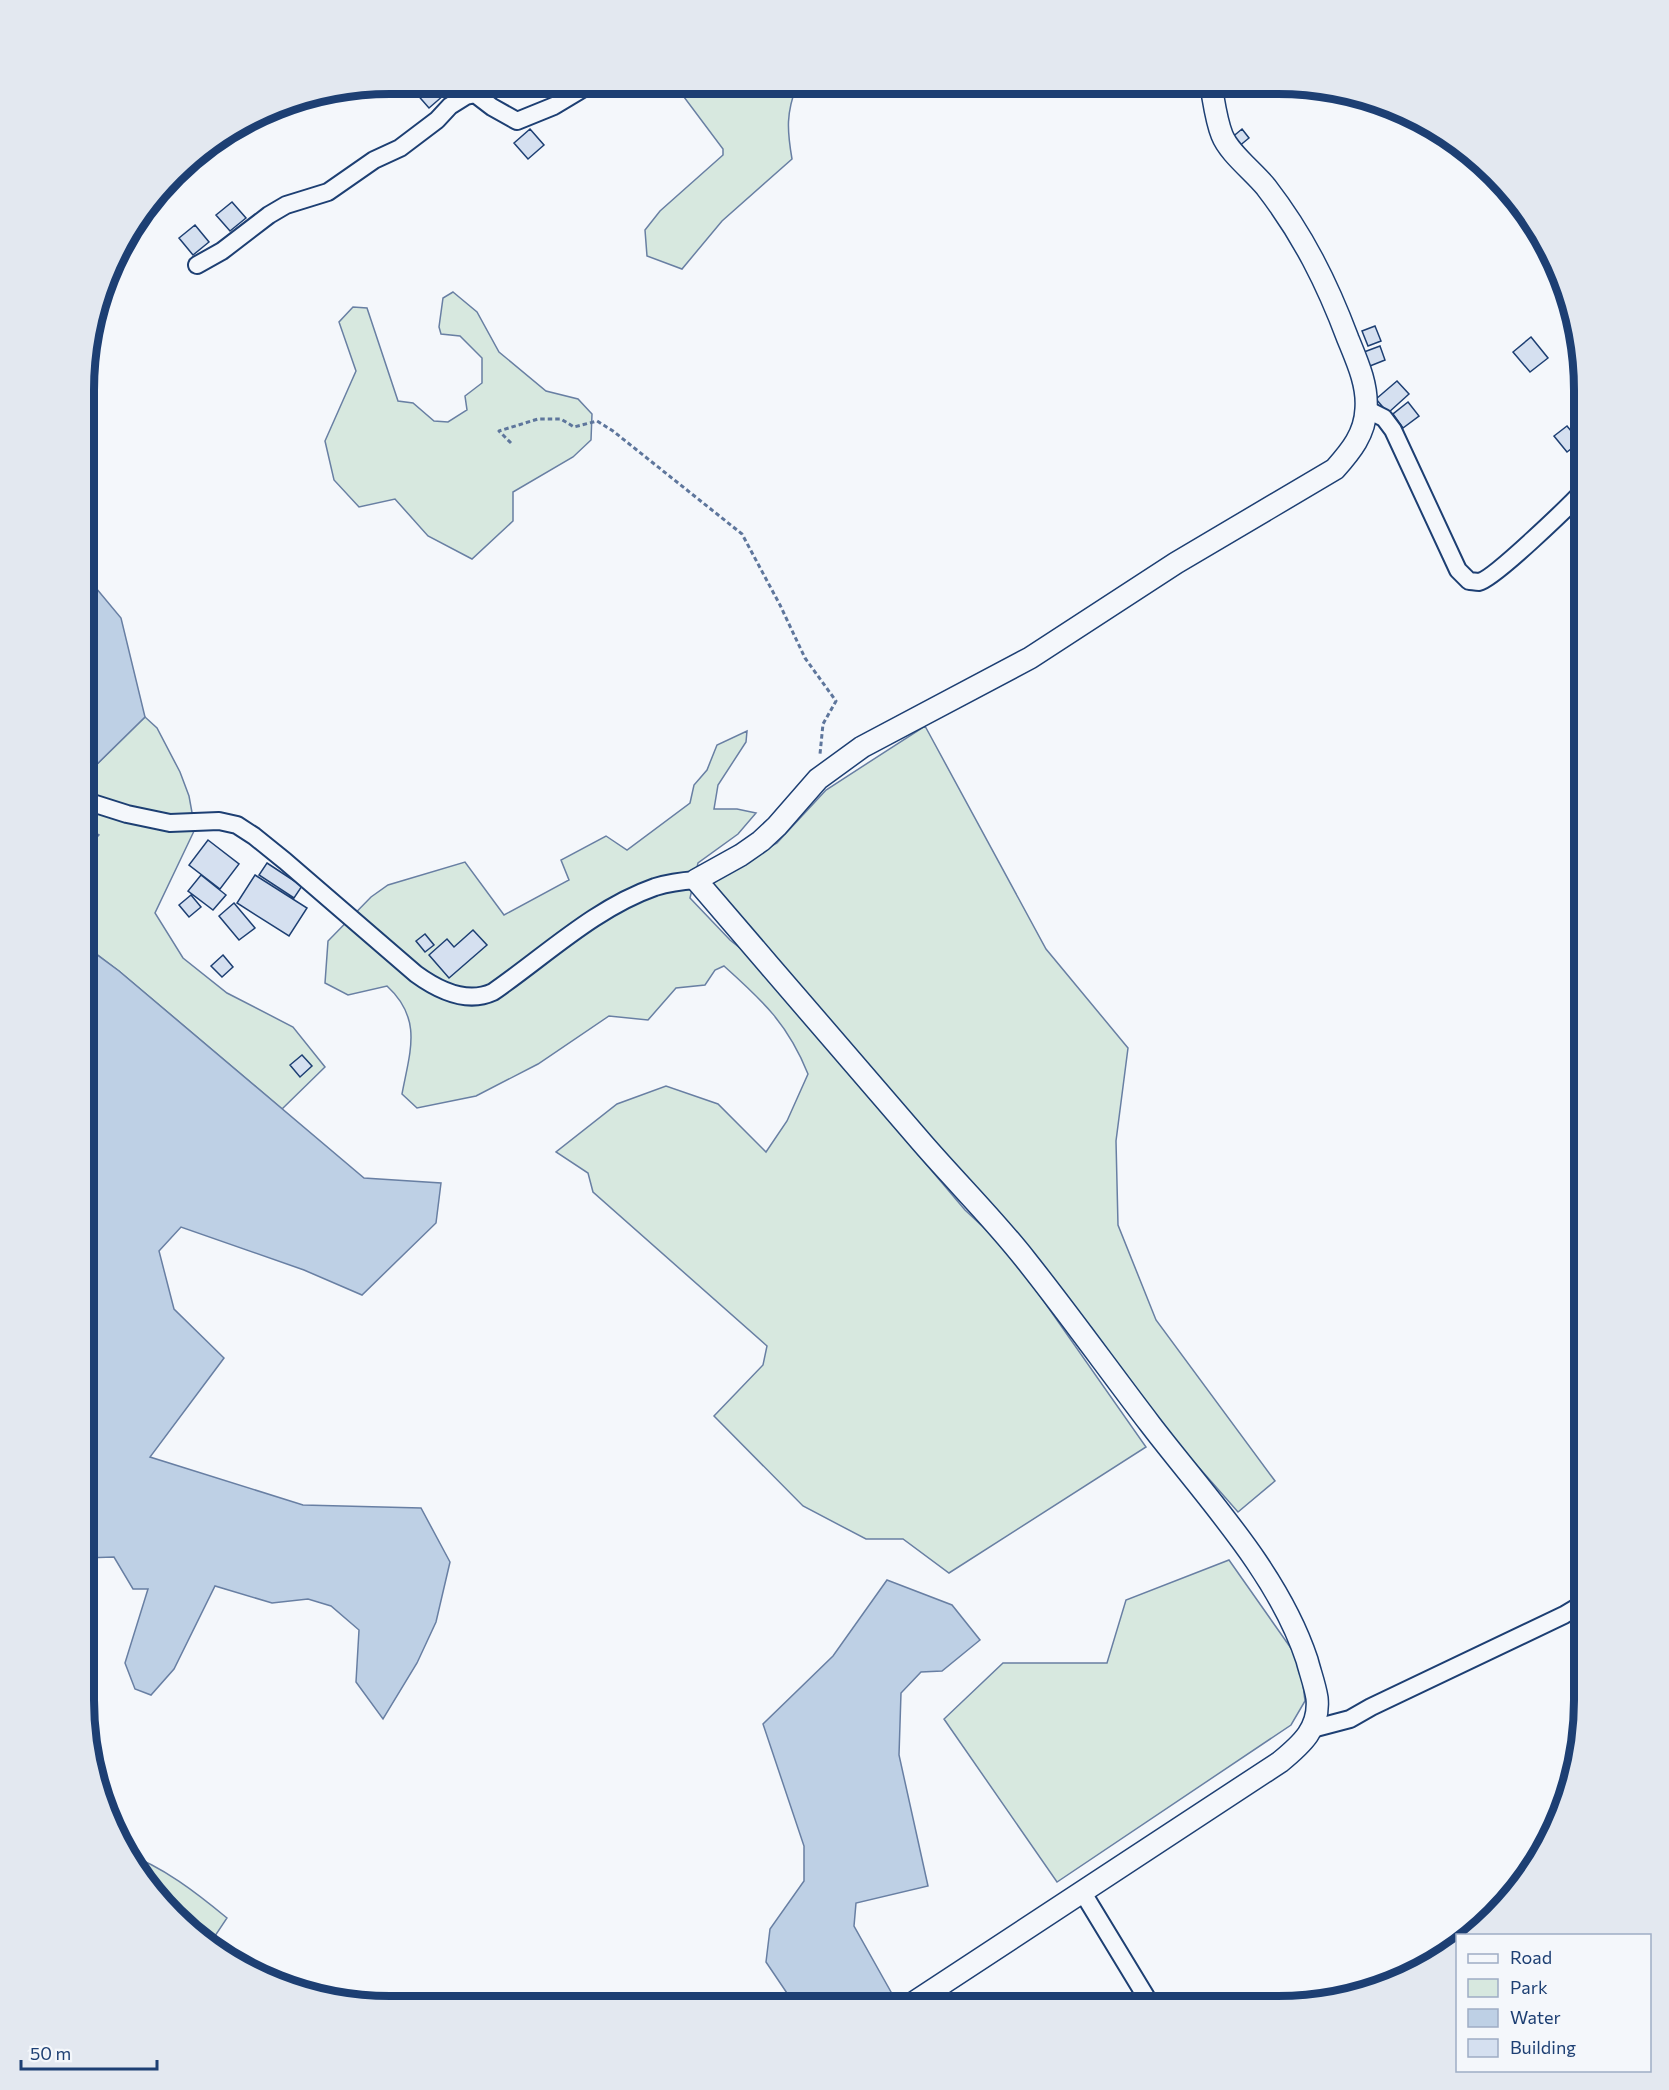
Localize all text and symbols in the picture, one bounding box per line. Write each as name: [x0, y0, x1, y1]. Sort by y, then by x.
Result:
legend: [1456, 1934, 1651, 2072]
text: Road: [1510, 1946, 1552, 1968]
text: Park: [1510, 1976, 1548, 1998]
text: Water: [1510, 2006, 1561, 2028]
scale bar: [21, 2033, 158, 2071]
text: Building: [1510, 2036, 1576, 2058]
text: 50 m: [30, 2042, 71, 2064]

